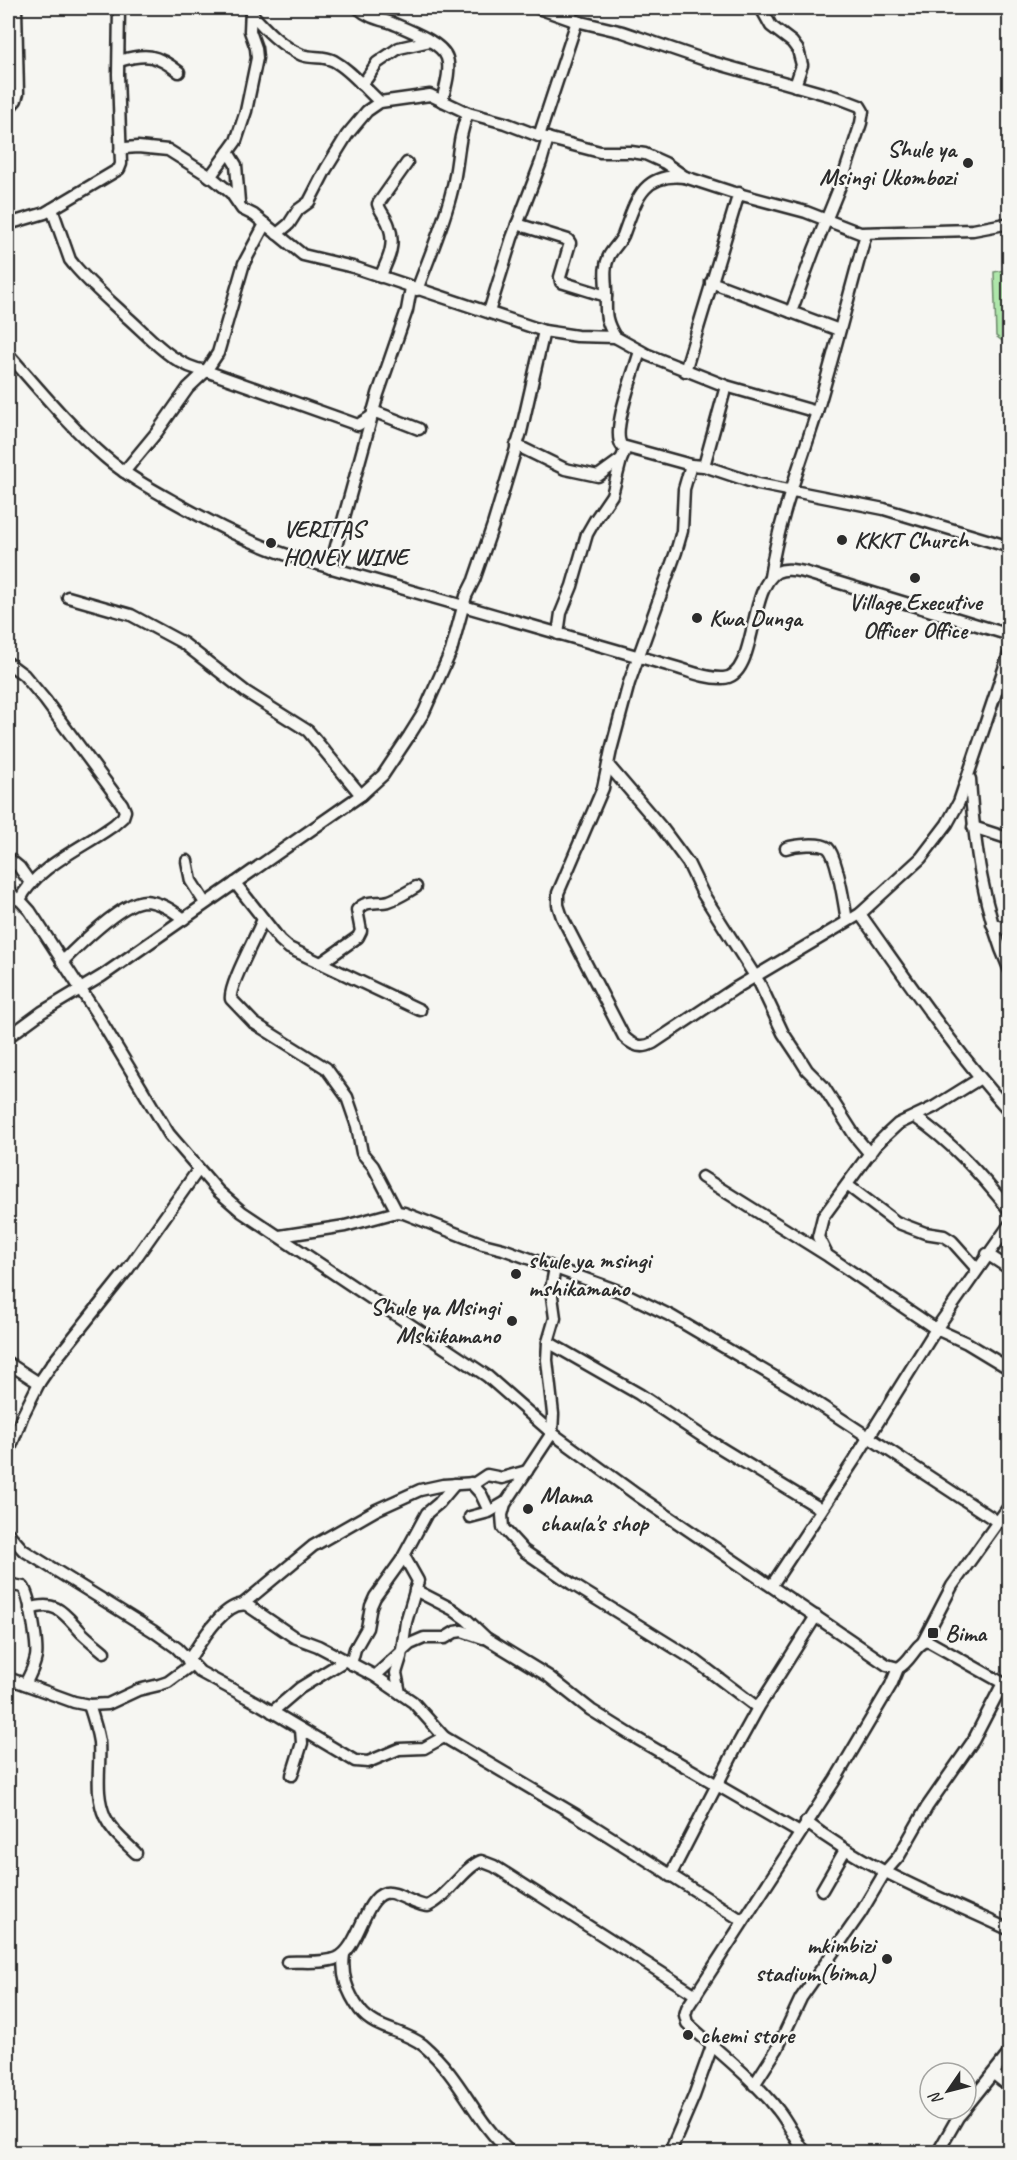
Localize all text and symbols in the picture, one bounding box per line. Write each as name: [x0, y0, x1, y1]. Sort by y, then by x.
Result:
place label: Shule ya Msingi Ukombozi: [819, 134, 959, 192]
marker: Shule ya Msingi Ukombozi: [961, 156, 975, 170]
place label: VERITAS HONEY WINE: [283, 514, 411, 572]
place label: KKKT Church: [854, 525, 970, 555]
marker: KKKT Church: [835, 533, 849, 547]
marker: VERITAS HONEY WINE: [264, 536, 278, 550]
marker: Village Executive Officer Office: [908, 571, 922, 585]
place label: Village Executive Officer Office: [849, 587, 983, 645]
place label: Kwa Dunga: [709, 603, 804, 633]
marker: Kwa Dunga: [690, 611, 704, 625]
place label: shule ya msingi mshikamano: [528, 1245, 654, 1303]
marker: shule ya msingi mshikamano: [509, 1267, 523, 1281]
place label: Shule ya Msingi Mshikamano: [370, 1292, 503, 1350]
marker: Shule ya Msingi Mshikamano: [505, 1314, 519, 1328]
place label: Mama chaula's shop: [540, 1480, 650, 1538]
marker: Mama chaula's shop: [521, 1502, 535, 1516]
place label: Bima: [945, 1618, 988, 1648]
marker: Bima: [926, 1626, 940, 1640]
place label: mkimbizi stadium(bima): [755, 1930, 878, 1988]
marker: mkimbizi stadium(bima): [880, 1952, 894, 1966]
place label: chemi store: [700, 2020, 796, 2050]
marker: chemi store: [681, 2028, 695, 2042]
north arrow: [918, 2061, 978, 2121]
text: N: [924, 2087, 948, 2109]

